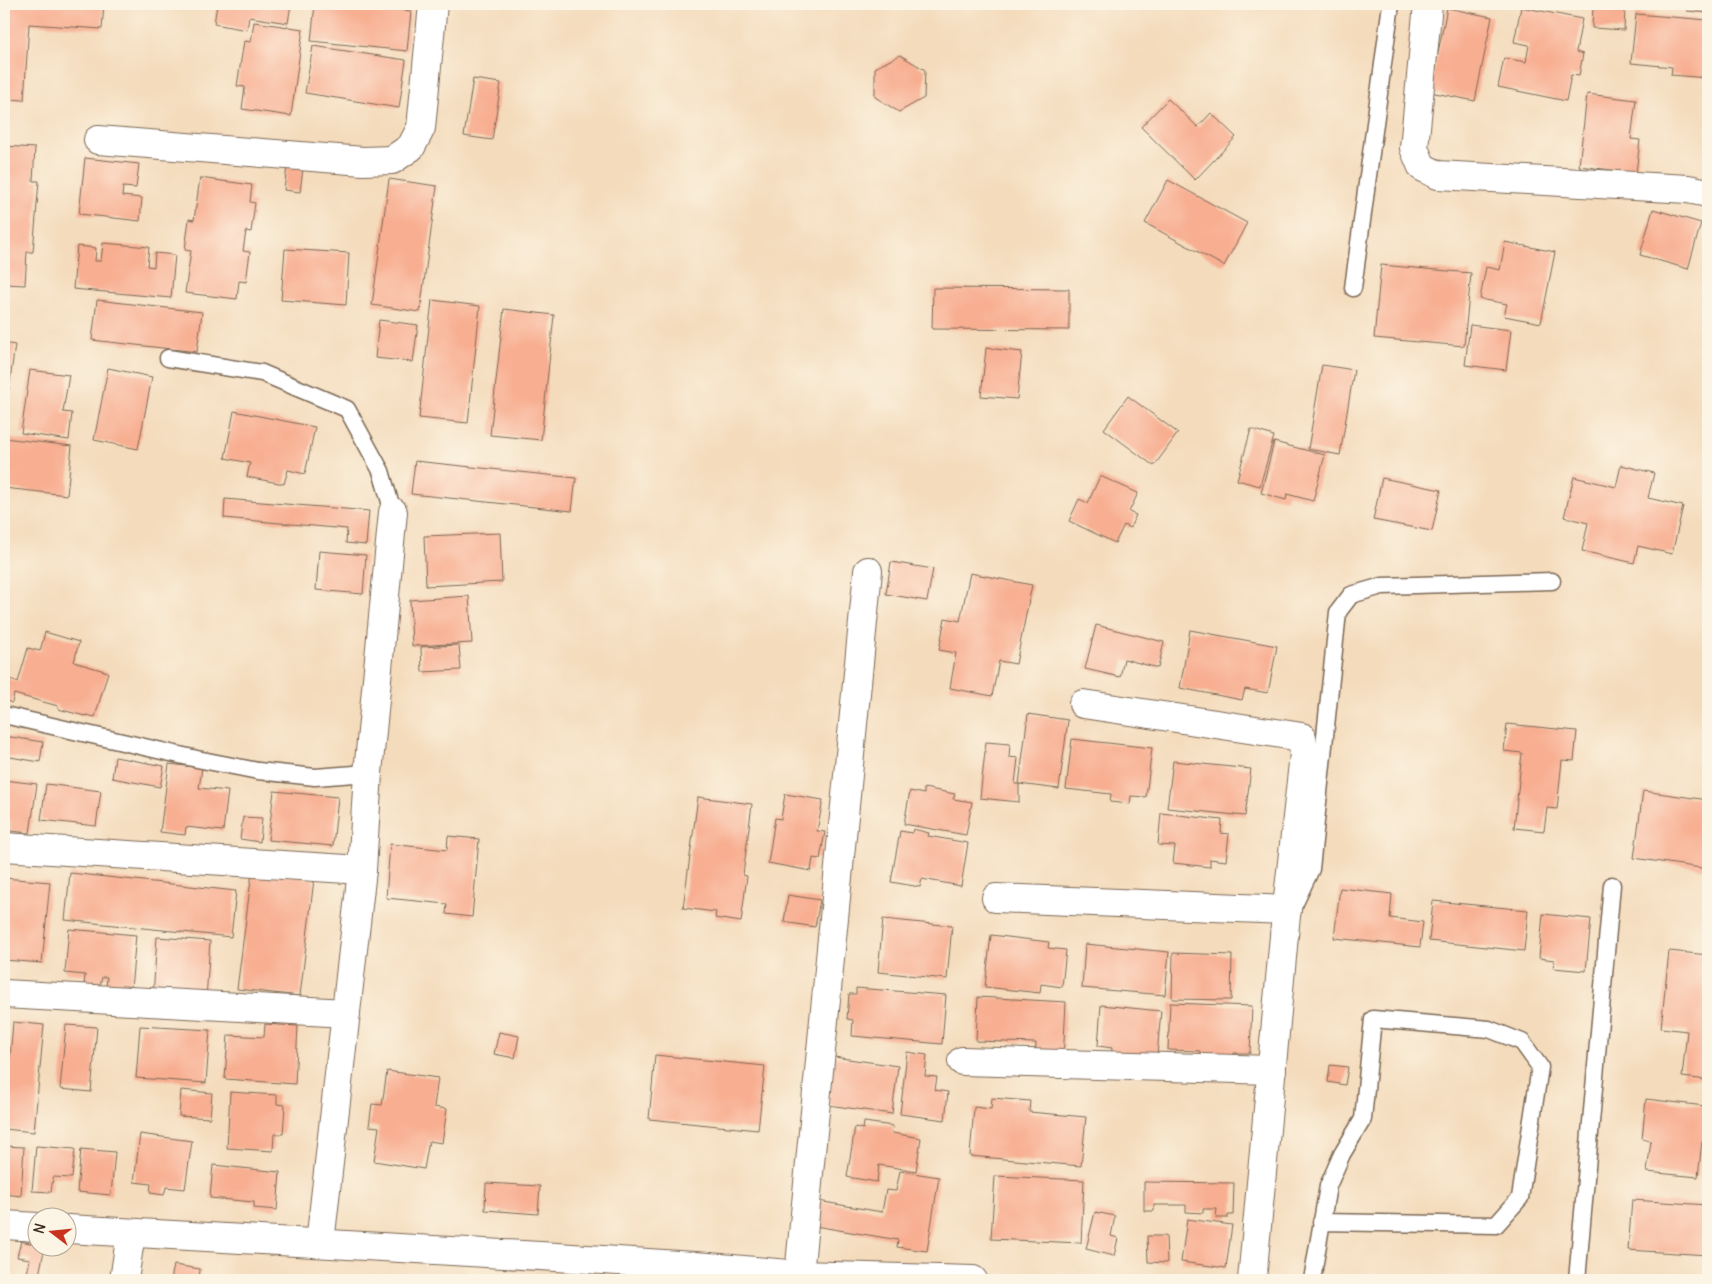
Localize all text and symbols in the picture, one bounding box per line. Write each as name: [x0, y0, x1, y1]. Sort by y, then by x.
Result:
north arrow: [28, 1206, 78, 1256]
text: N: [30, 1221, 49, 1236]

